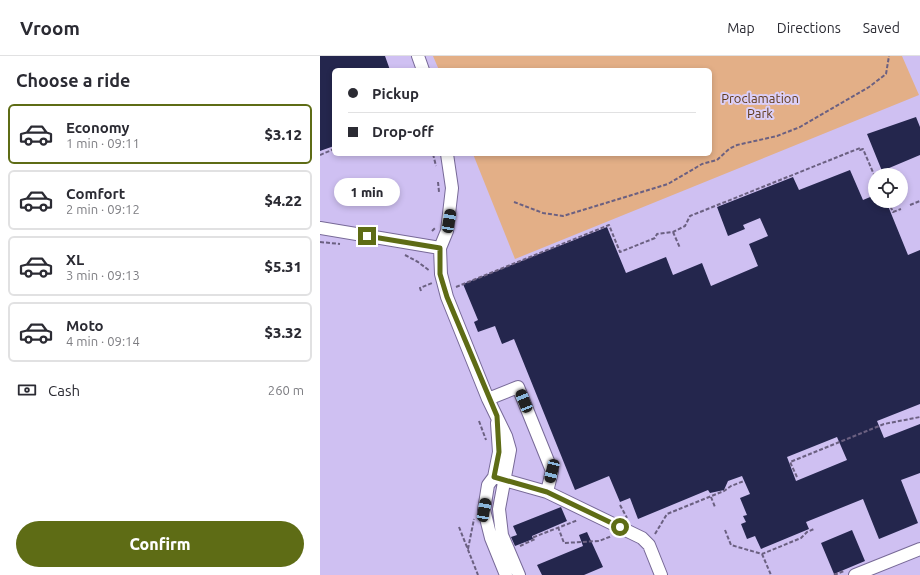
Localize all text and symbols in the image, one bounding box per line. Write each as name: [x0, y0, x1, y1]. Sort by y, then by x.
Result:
text: Vroom: [20, 17, 80, 39]
text: Map: [727, 20, 755, 36]
text: Directions: [777, 20, 841, 36]
text: Saved: [863, 20, 900, 36]
text: Choose a ride: [16, 70, 130, 90]
text: Pickup: [372, 85, 419, 102]
park label: Proclamation Park: [721, 91, 799, 120]
icon: car: [18, 116, 54, 152]
text: Economy: [66, 119, 130, 136]
text: Drop-off: [372, 123, 434, 140]
text: $3.12: [264, 126, 302, 143]
text: 1 min · 09:11: [66, 136, 140, 150]
map controls: [868, 168, 908, 208]
button: locate: [868, 168, 908, 208]
callout: 1 min: [334, 178, 400, 206]
icon: car: [18, 182, 54, 218]
text: Comfort: [66, 185, 125, 202]
text: 1 min: [350, 185, 384, 199]
text: $4.22: [264, 192, 302, 209]
text: 2 min · 09:12: [66, 202, 140, 216]
car: [441, 208, 457, 234]
route end: [358, 227, 376, 245]
icon: car: [18, 248, 54, 284]
text: XL: [66, 251, 84, 268]
text: $5.31: [264, 258, 302, 275]
text: 3 min · 09:13: [66, 268, 140, 282]
icon: car: [18, 314, 54, 350]
text: Moto: [66, 317, 104, 334]
text: $3.32: [264, 324, 302, 341]
text: 4 min · 09:14: [66, 334, 140, 348]
icon: cash: [16, 379, 38, 401]
text: Cash: [48, 382, 80, 399]
text: 260 m: [268, 383, 304, 397]
car: [514, 388, 534, 414]
car: [543, 458, 561, 484]
car: [476, 497, 492, 523]
route start: [611, 518, 629, 536]
button: Confirm: [16, 521, 304, 567]

